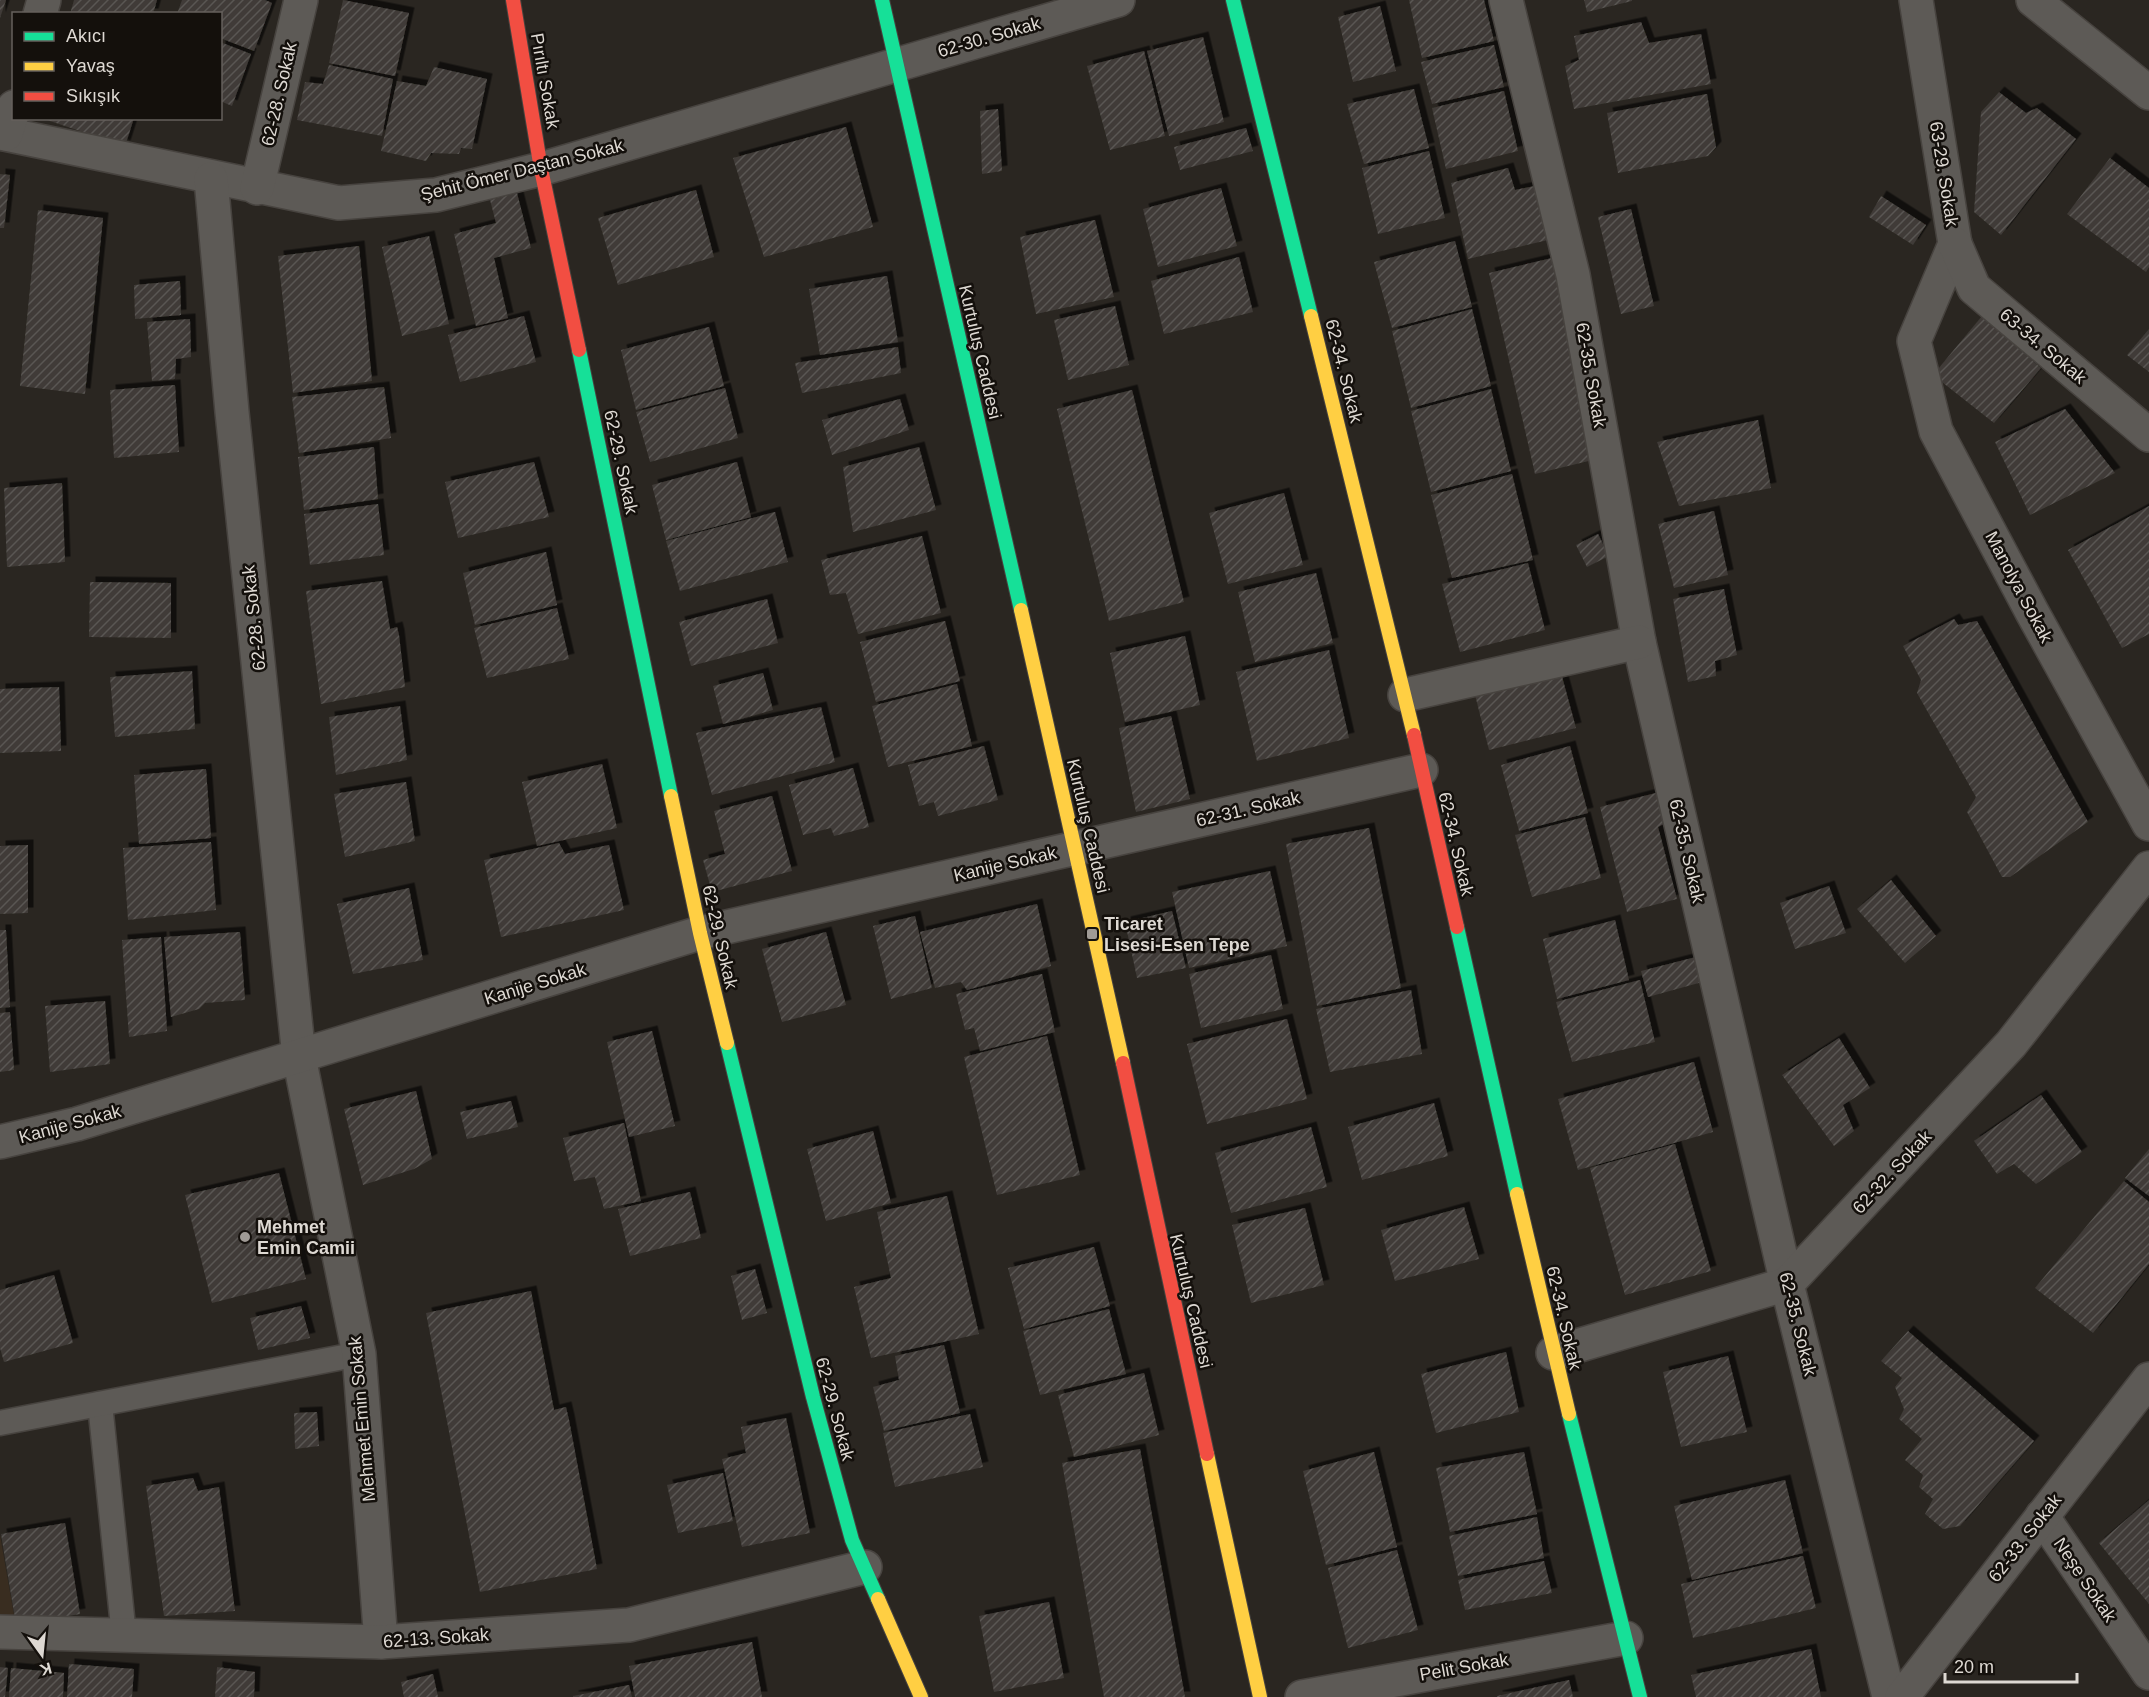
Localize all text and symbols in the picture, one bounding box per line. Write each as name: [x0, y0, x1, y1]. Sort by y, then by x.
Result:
legend: [12, 12, 222, 120]
street label: 62-30. Sokak: [935, 12, 1044, 61]
text: Akıcı: [66, 26, 106, 46]
street label: Pırıltı Sokak: [527, 31, 563, 131]
street label: 62-28. Sokak: [257, 39, 301, 148]
text: Yavaş: [66, 56, 115, 76]
text: Sıkışık: [66, 86, 121, 106]
street label: 63-29. Sokak: [1926, 120, 1962, 229]
street label: Şehit Ömer Daştan Sokak: [419, 135, 626, 205]
street label: Kurtuluş Caddesi: [955, 283, 1005, 421]
street label: 63-34. Sokak: [1996, 304, 2091, 388]
street label: 62-34. Sokak: [1321, 317, 1367, 426]
street label: 62-35. Sokak: [1572, 321, 1610, 430]
street label: 62-29. Sokak: [600, 408, 642, 517]
street label: Manolya Sokak: [1981, 528, 2057, 647]
street label: 62-28. Sokak: [238, 563, 269, 672]
street label: Kurtuluş Caddesi: [1063, 757, 1113, 895]
street label: 62-31. Sokak: [1194, 787, 1303, 831]
street label: 62-34. Sokak: [1434, 790, 1478, 899]
street label: 62-35. Sokak: [1665, 797, 1709, 906]
street label: Kanije Sokak: [952, 842, 1059, 886]
street label: 62-29. Sokak: [698, 883, 742, 992]
place label: Ticaret Lisesi-Esen Tepe: [1104, 914, 1250, 955]
marker: Ticaret Lisesi-Esen Tepe: [1085, 927, 1099, 941]
street label: Kanije Sokak: [482, 959, 589, 1009]
street label: Kanije Sokak: [17, 1100, 124, 1147]
street label: 62-32. Sokak: [1849, 1126, 1936, 1218]
place label: Mehmet Emin Camii: [257, 1217, 355, 1258]
marker: Mehmet Emin Camii: [238, 1230, 252, 1244]
street label: Kurtuluş Caddesi: [1166, 1232, 1216, 1370]
street label: 62-34. Sokak: [1542, 1264, 1586, 1373]
street label: 62-35. Sokak: [1775, 1270, 1821, 1379]
street label: Mehmet Emin Sokak: [345, 1334, 379, 1503]
street label: 62-29. Sokak: [812, 1355, 859, 1464]
street label: 62-33. Sokak: [1984, 1489, 2066, 1586]
street label: Neşe Sokak: [2050, 1534, 2121, 1627]
street label: 62-13. Sokak: [382, 1624, 491, 1652]
north arrow: [12, 1625, 72, 1685]
scale bar: [1945, 1646, 2077, 1684]
street label: Pelit Sokak: [1418, 1649, 1511, 1685]
text: 20 m: [1954, 1657, 1994, 1677]
text: K: [38, 1659, 54, 1679]

